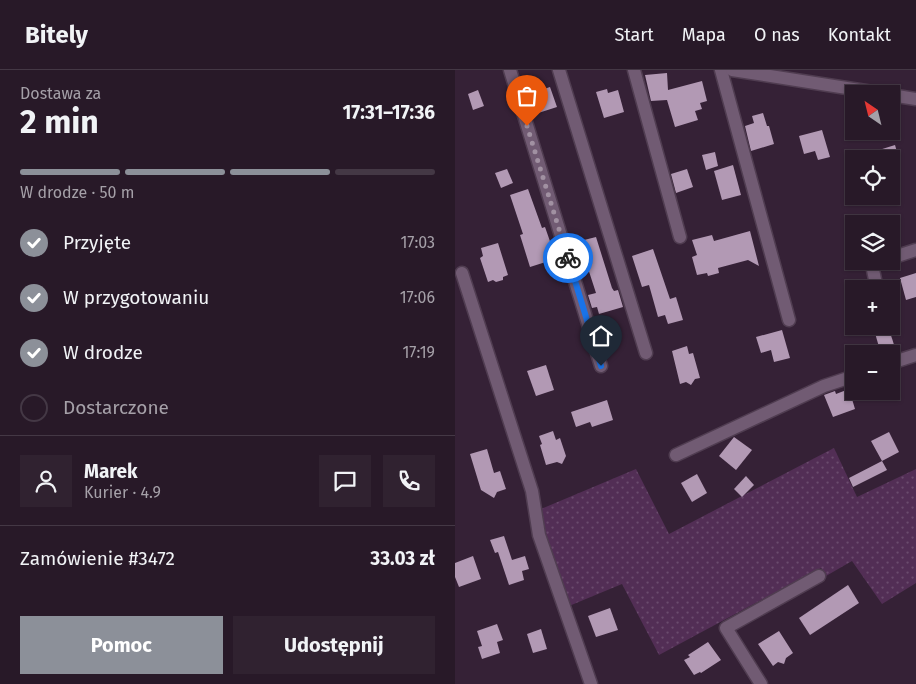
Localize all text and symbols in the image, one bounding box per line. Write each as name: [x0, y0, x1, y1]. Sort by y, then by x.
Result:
text: Bitely: [25, 21, 88, 49]
text: Start: [614, 24, 654, 46]
text: Mapa: [682, 24, 726, 46]
text: O nas: [754, 24, 800, 46]
text: Kontakt: [828, 24, 891, 46]
pin: [506, 75, 548, 126]
icon: bag: [513, 82, 541, 110]
text: Dostawa za: [20, 84, 101, 103]
north arrow: [845, 85, 900, 140]
map controls: [845, 85, 900, 400]
text: 17:31–17:36: [342, 101, 435, 124]
text: 2 min: [20, 103, 99, 141]
button: locate: [845, 150, 900, 205]
text: W drodze · 50 m: [20, 183, 134, 202]
button: layers: [845, 215, 900, 270]
icon: check: [20, 229, 48, 257]
text: Przyjęte: [63, 231, 131, 254]
text: 17:03: [400, 233, 435, 252]
courier: [543, 233, 593, 283]
icon: bike: [554, 244, 582, 272]
button: +: [845, 280, 900, 335]
icon: check: [20, 284, 48, 312]
text: W przygotowaniu: [63, 286, 209, 309]
text: 17:06: [400, 288, 435, 307]
pin: [580, 315, 622, 366]
icon: home: [587, 322, 615, 350]
icon: check: [20, 339, 48, 367]
text: W drodze: [63, 341, 143, 364]
text: 17:19: [402, 343, 435, 362]
button: −: [845, 345, 900, 400]
text: Dostarczone: [63, 396, 169, 419]
button: person: [20, 455, 72, 507]
button: chat: [319, 455, 371, 507]
button: phone: [383, 455, 435, 507]
text: Marek: [84, 460, 137, 483]
text: Kurier · 4.9: [84, 483, 161, 502]
text: Zamówienie #3472: [20, 547, 175, 570]
text: 33.03 zł: [370, 547, 435, 570]
button: Pomoc: [20, 616, 223, 674]
button: Udostępnij: [233, 616, 435, 674]

